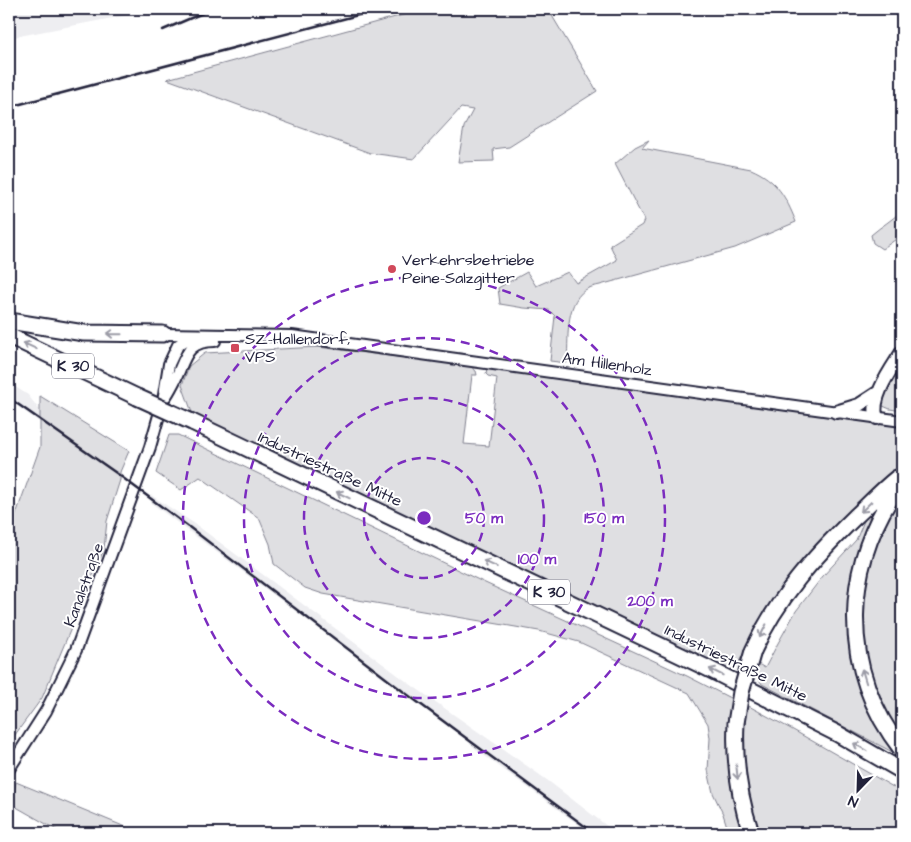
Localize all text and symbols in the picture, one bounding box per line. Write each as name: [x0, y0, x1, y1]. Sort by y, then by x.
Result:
place label: Verkehrsbetriebe Peine-Salzgitter: [402, 249, 535, 290]
marker: Verkehrsbetriebe Peine-Salzgitter: [386, 263, 398, 275]
place label: SZ-Hallendorf, VPS: [245, 328, 351, 368]
one-way arrow: [106, 329, 122, 338]
one-way arrow: [23, 340, 38, 350]
marker: SZ-Hallendorf, VPS: [229, 342, 241, 354]
street label: Am Hillenholz: [561, 347, 653, 381]
road number: K 30: [52, 354, 94, 378]
street label: Industriestraße Mitte: [255, 426, 406, 512]
one-way arrow: [336, 489, 351, 499]
one-way arrow: [860, 501, 872, 513]
text: 50 m: [465, 508, 503, 529]
text: 150 m: [584, 508, 624, 529]
centre of rings: [415, 509, 433, 527]
street label: Kanalstraße: [59, 540, 110, 630]
text: 100 m: [518, 549, 557, 570]
one-way arrow: [483, 559, 498, 568]
road number: K 30: [528, 580, 570, 604]
text: 200 m: [626, 591, 673, 612]
street label: Industriestraße Mitte: [661, 619, 811, 707]
one-way arrow: [758, 623, 767, 638]
one-way arrow: [709, 667, 724, 676]
one-way arrow: [859, 668, 869, 684]
one-way arrow: [853, 741, 868, 751]
one-way arrow: [732, 764, 742, 780]
north arrow: [834, 764, 884, 814]
text: N: [845, 790, 861, 812]

